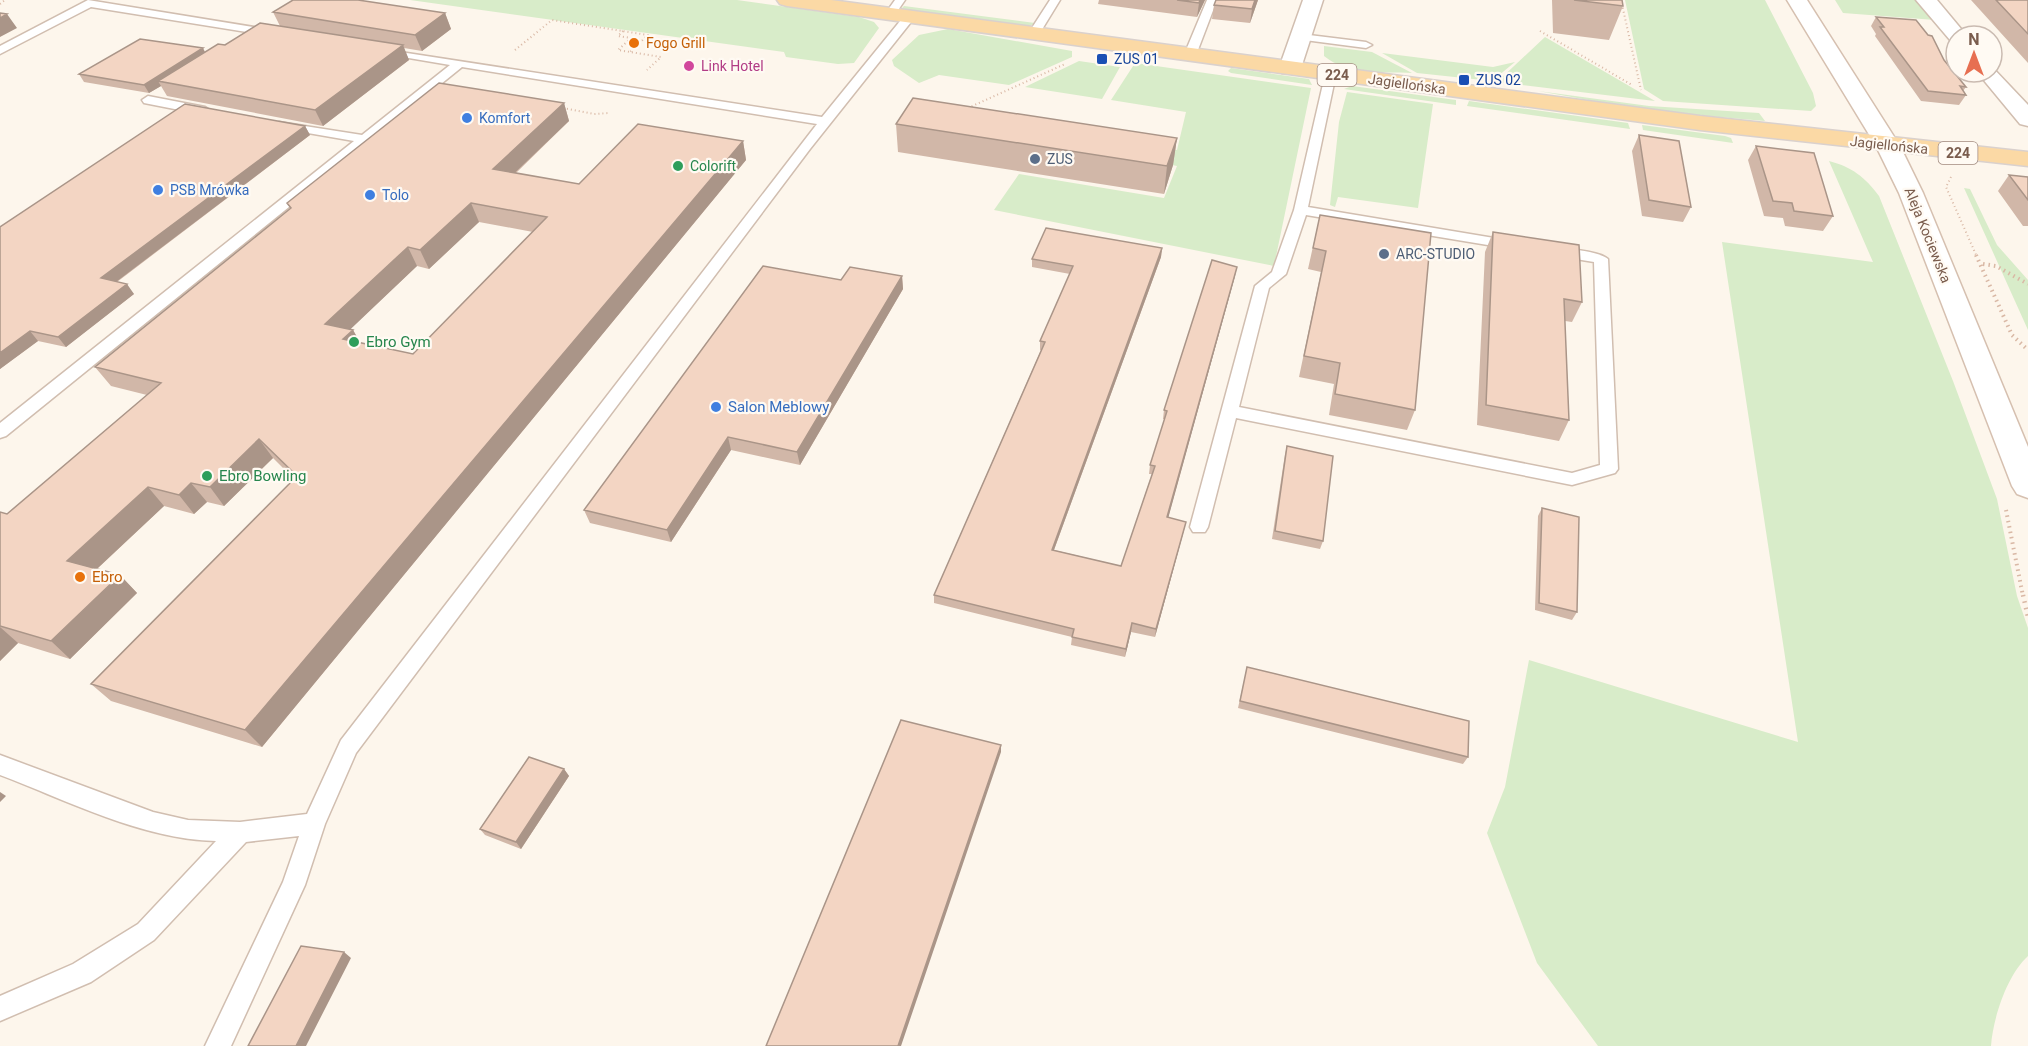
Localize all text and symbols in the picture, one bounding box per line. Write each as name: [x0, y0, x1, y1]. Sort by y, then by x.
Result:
north arrow: [1944, 24, 2004, 84]
text: N: [1968, 30, 1980, 49]
place label: Fogo Grill: [646, 35, 705, 51]
marker: Fogo Grill: [627, 36, 641, 50]
place label: ZUS 01: [1114, 51, 1159, 67]
marker: ZUS 01: [1095, 52, 1109, 66]
place label: Link Hotel: [701, 58, 764, 74]
marker: Link Hotel: [682, 59, 696, 73]
road number: 224: [1318, 64, 1356, 86]
street label: Jagiellońska: [1367, 71, 1447, 97]
place label: ZUS 02: [1476, 72, 1521, 88]
marker: ZUS 02: [1457, 73, 1471, 87]
place label: Komfort: [479, 110, 531, 126]
marker: Komfort: [460, 111, 474, 125]
street label: Jagiellońska: [1849, 133, 1929, 157]
road number: 224: [1938, 142, 1978, 164]
place label: ZUS: [1047, 151, 1073, 167]
marker: ZUS: [1028, 152, 1042, 166]
place label: Colorift: [690, 158, 737, 174]
marker: Colorift: [671, 159, 685, 173]
place label: PSB Mrówka: [170, 182, 249, 198]
marker: PSB Mrówka: [151, 183, 165, 197]
street label: Aleja Kociewska: [1902, 185, 1954, 285]
place label: Tolo: [382, 187, 409, 203]
marker: Tolo: [363, 188, 377, 202]
place label: ARC-STUDIO: [1396, 246, 1475, 262]
marker: ARC-STUDIO: [1377, 247, 1391, 261]
place label: Ebro Gym: [366, 333, 431, 351]
marker: Ebro Gym: [347, 335, 361, 349]
place label: Salon Meblowy: [728, 398, 829, 416]
marker: Salon Meblowy: [709, 400, 723, 414]
place label: Ebro Bowling: [219, 467, 306, 485]
marker: Ebro Bowling: [200, 469, 214, 483]
place label: Ebro: [92, 568, 122, 586]
marker: Ebro: [73, 570, 87, 584]

